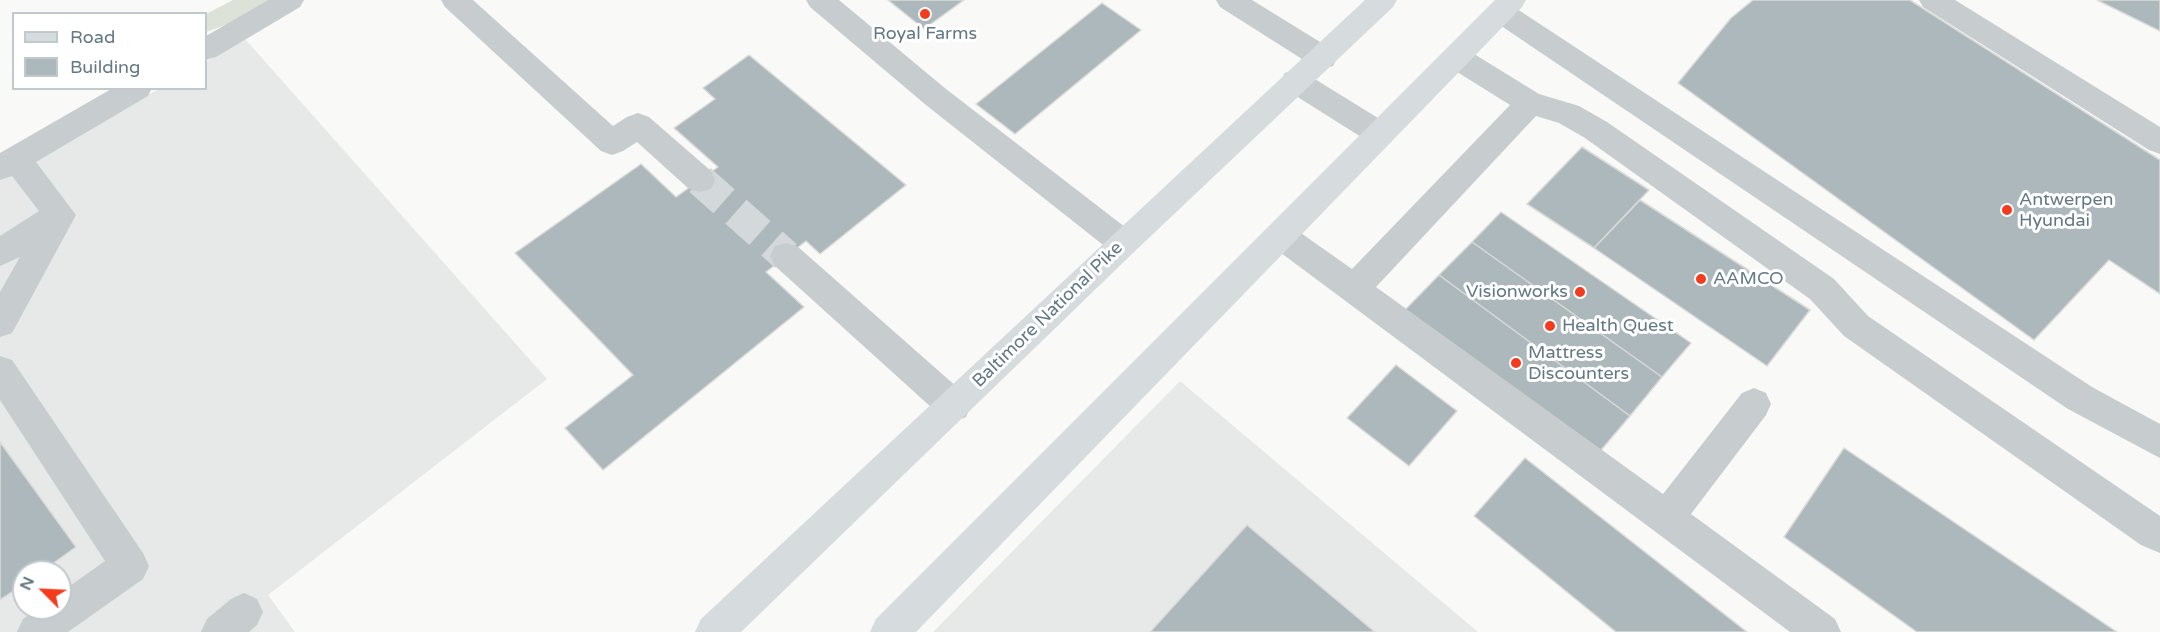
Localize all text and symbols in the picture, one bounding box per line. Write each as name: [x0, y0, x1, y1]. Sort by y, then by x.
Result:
marker: Royal Farms: [918, 7, 932, 21]
legend: [12, 12, 207, 90]
place label: Royal Farms: [873, 23, 977, 45]
text: Road: [70, 26, 115, 48]
text: Building: [70, 56, 140, 78]
place label: Antwerpen Hyundai: [2019, 189, 2114, 232]
marker: Antwerpen Hyundai: [2000, 203, 2014, 217]
street label: Baltimore National Pike: [968, 238, 1128, 392]
place label: AAMCO: [1713, 268, 1784, 290]
marker: AAMCO: [1694, 272, 1708, 286]
place label: Visionworks: [1466, 281, 1568, 303]
marker: Visionworks: [1573, 285, 1587, 299]
place label: Health Quest: [1562, 315, 1674, 337]
marker: Health Quest: [1543, 319, 1557, 333]
place label: Mattress Discounters: [1528, 342, 1629, 385]
marker: Mattress Discounters: [1509, 356, 1523, 370]
north arrow: [12, 560, 72, 620]
text: N: [16, 574, 39, 593]

